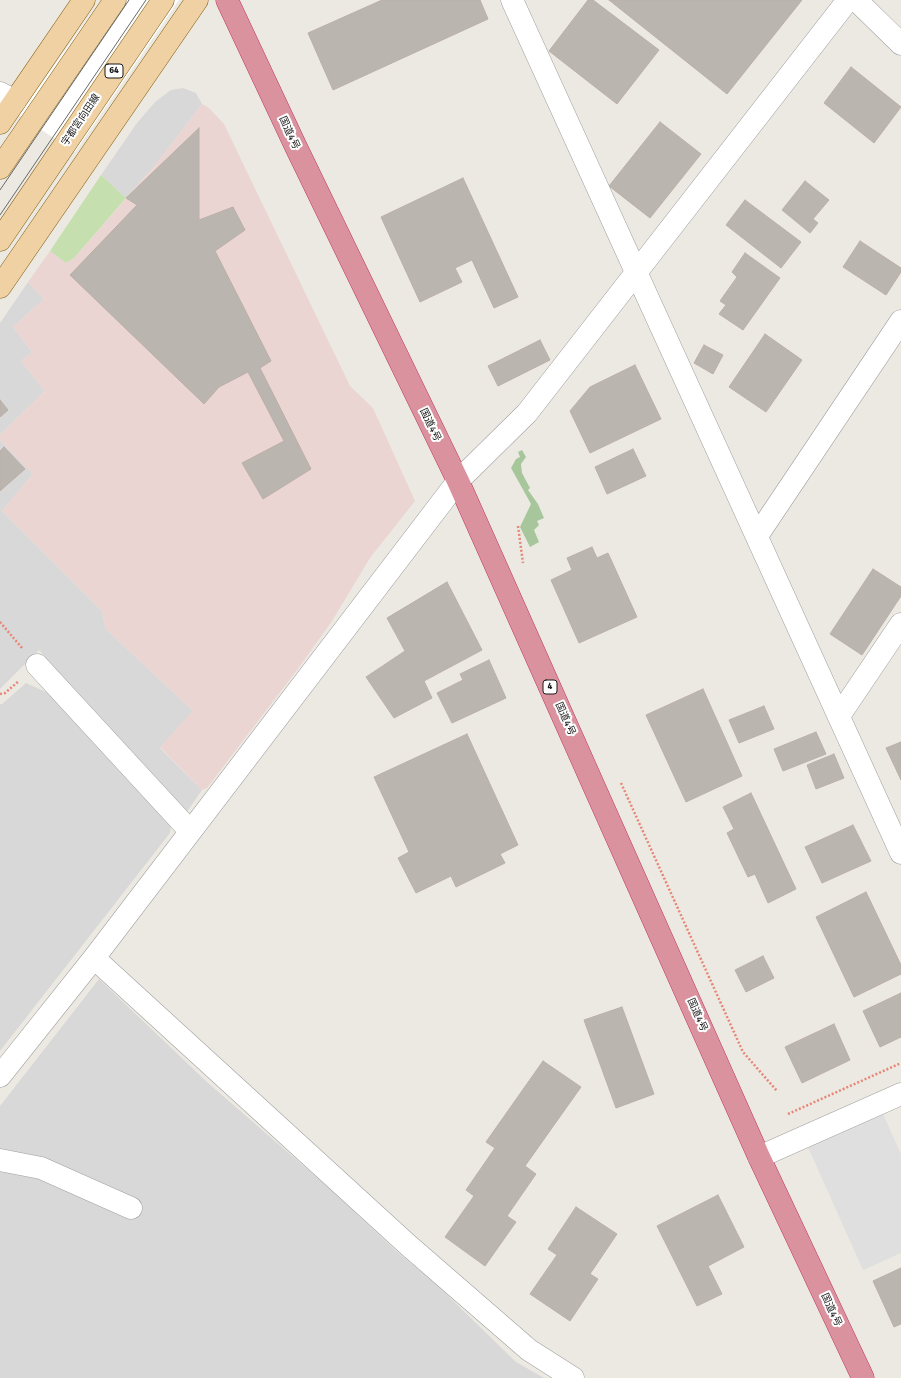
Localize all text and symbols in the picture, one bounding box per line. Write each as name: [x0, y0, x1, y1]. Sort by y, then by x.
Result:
road number: 64: [105, 64, 123, 78]
street label: 宇都宮向田線: [59, 92, 103, 148]
street label: 国道4号: [276, 114, 302, 152]
street label: 国道4号: [417, 406, 443, 444]
road number: 4: [543, 680, 557, 694]
street label: 国道4号: [552, 700, 578, 738]
street label: 国道4号: [684, 996, 710, 1034]
street label: 国道4号: [818, 1291, 844, 1329]

